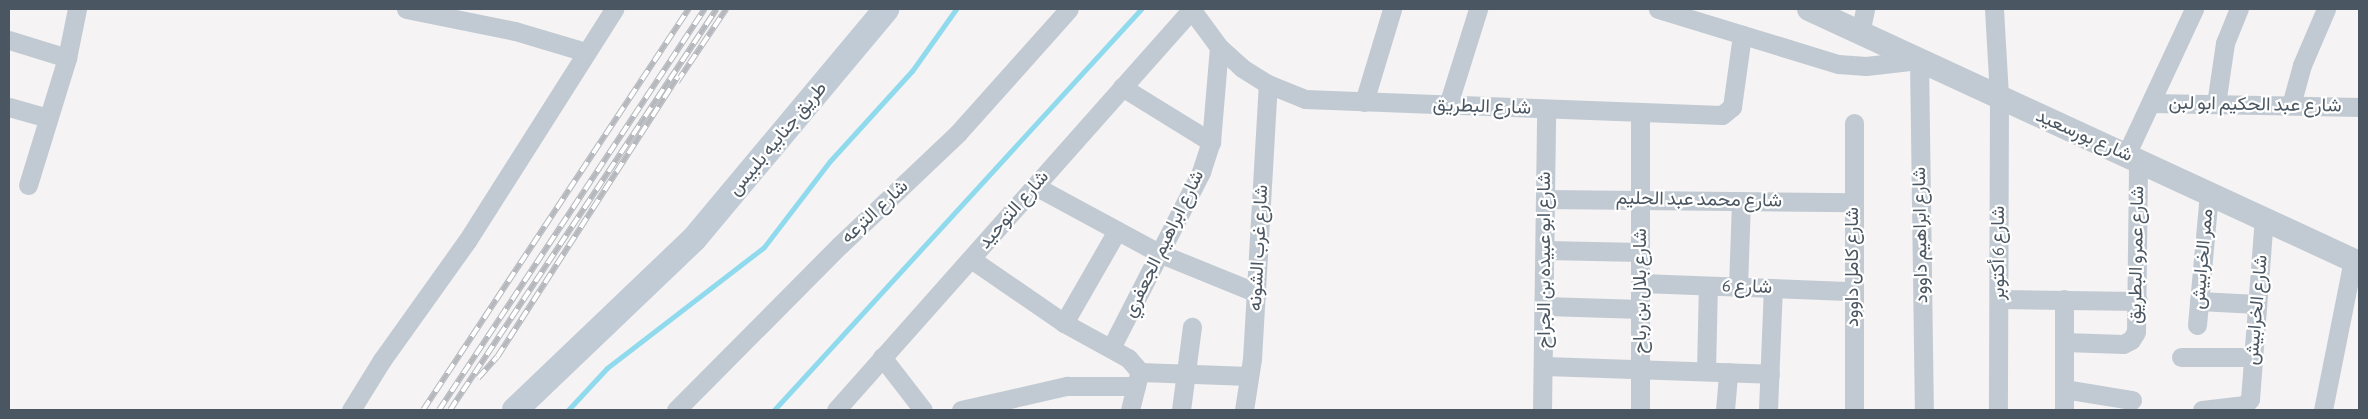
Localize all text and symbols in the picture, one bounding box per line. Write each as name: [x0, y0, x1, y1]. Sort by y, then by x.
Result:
street label: طريق جنابيه بلبيس: [724, 77, 832, 201]
street label: شارع عبد الحكيم ابو لبن: [2168, 92, 2342, 118]
street label: شارع البطريق: [1432, 94, 1532, 120]
street label: شارع بورسعيد: [2032, 105, 2136, 167]
street label: شارع التوحيد: [974, 166, 1054, 254]
street label: شارع ابراهيم الجعفري: [1118, 167, 1210, 321]
street label: شارع ابراهيم داوود: [1908, 167, 1934, 303]
street label: شارع ابو عبيده بن الجراح: [1534, 172, 1556, 348]
street label: شارع الترعه: [837, 175, 913, 249]
street label: شارع غرب الشونه: [1244, 184, 1274, 312]
street label: شارع عمرو البطريق: [2124, 186, 2150, 324]
street label: شارع محمد عبد الحليم: [1616, 187, 1782, 213]
street label: شارع 6 أكتوبر: [1988, 206, 2010, 300]
street label: شارع كامل داوود: [1842, 207, 1864, 327]
street label: ممر الخرابيش: [2187, 208, 2219, 310]
street label: شارع بلال بن رباح: [1630, 228, 1652, 354]
street label: شارع الخرابيش: [2241, 254, 2273, 366]
street label: شارع 6: [1721, 275, 1773, 299]

